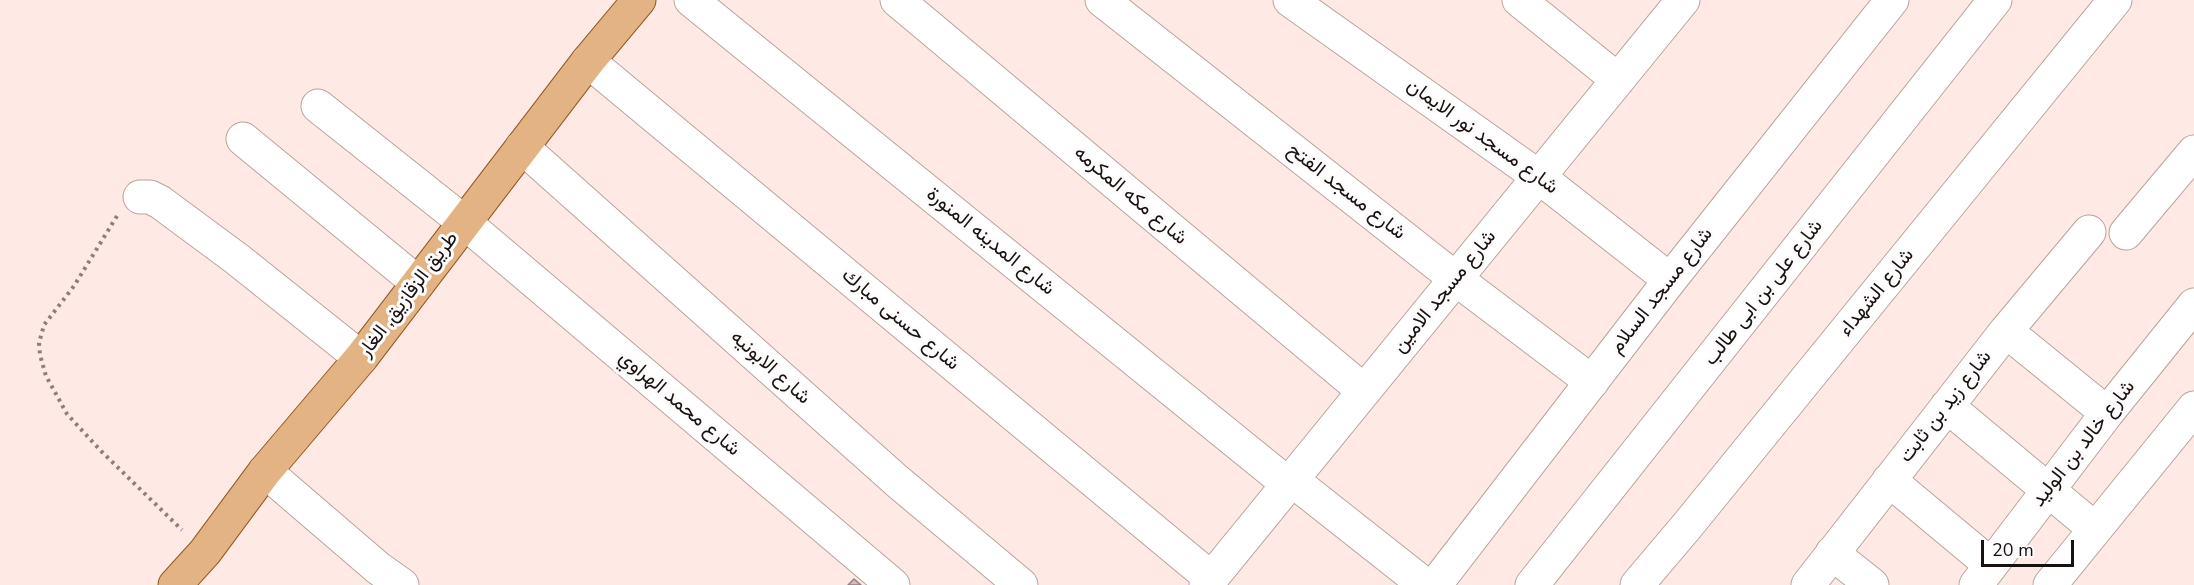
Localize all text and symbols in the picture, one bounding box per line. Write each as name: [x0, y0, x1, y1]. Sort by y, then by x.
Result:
street label: شارع مسجد نور الايمان: [1402, 74, 1562, 200]
street label: شارع مسجد الفتح: [1282, 138, 1410, 246]
street label: شارع مكه المكرمه: [1068, 141, 1192, 251]
street label: شارع المدينه المنورة: [921, 183, 1059, 301]
street label: شارع على بن ابى طالب: [1699, 215, 1829, 371]
street label: شارع مسجد السلام: [1605, 223, 1719, 359]
street label: شارع مسجد الامين: [1388, 226, 1502, 358]
street label: طريق الزقازيق, الغار: [354, 228, 464, 362]
street label: شارع الشهداء: [1834, 244, 1920, 342]
street label: شارع حسنى مبارك: [836, 264, 964, 376]
street label: شارع الابونيه: [725, 326, 815, 410]
street label: شارع محمد الهراوي: [613, 346, 745, 462]
street label: شارع زيد بن ثابت: [1895, 346, 1997, 468]
street label: شارع خالد بن الوليد: [2027, 376, 2141, 512]
scale bar: [1984, 528, 2077, 566]
text: 20 m: [1992, 538, 2034, 562]

